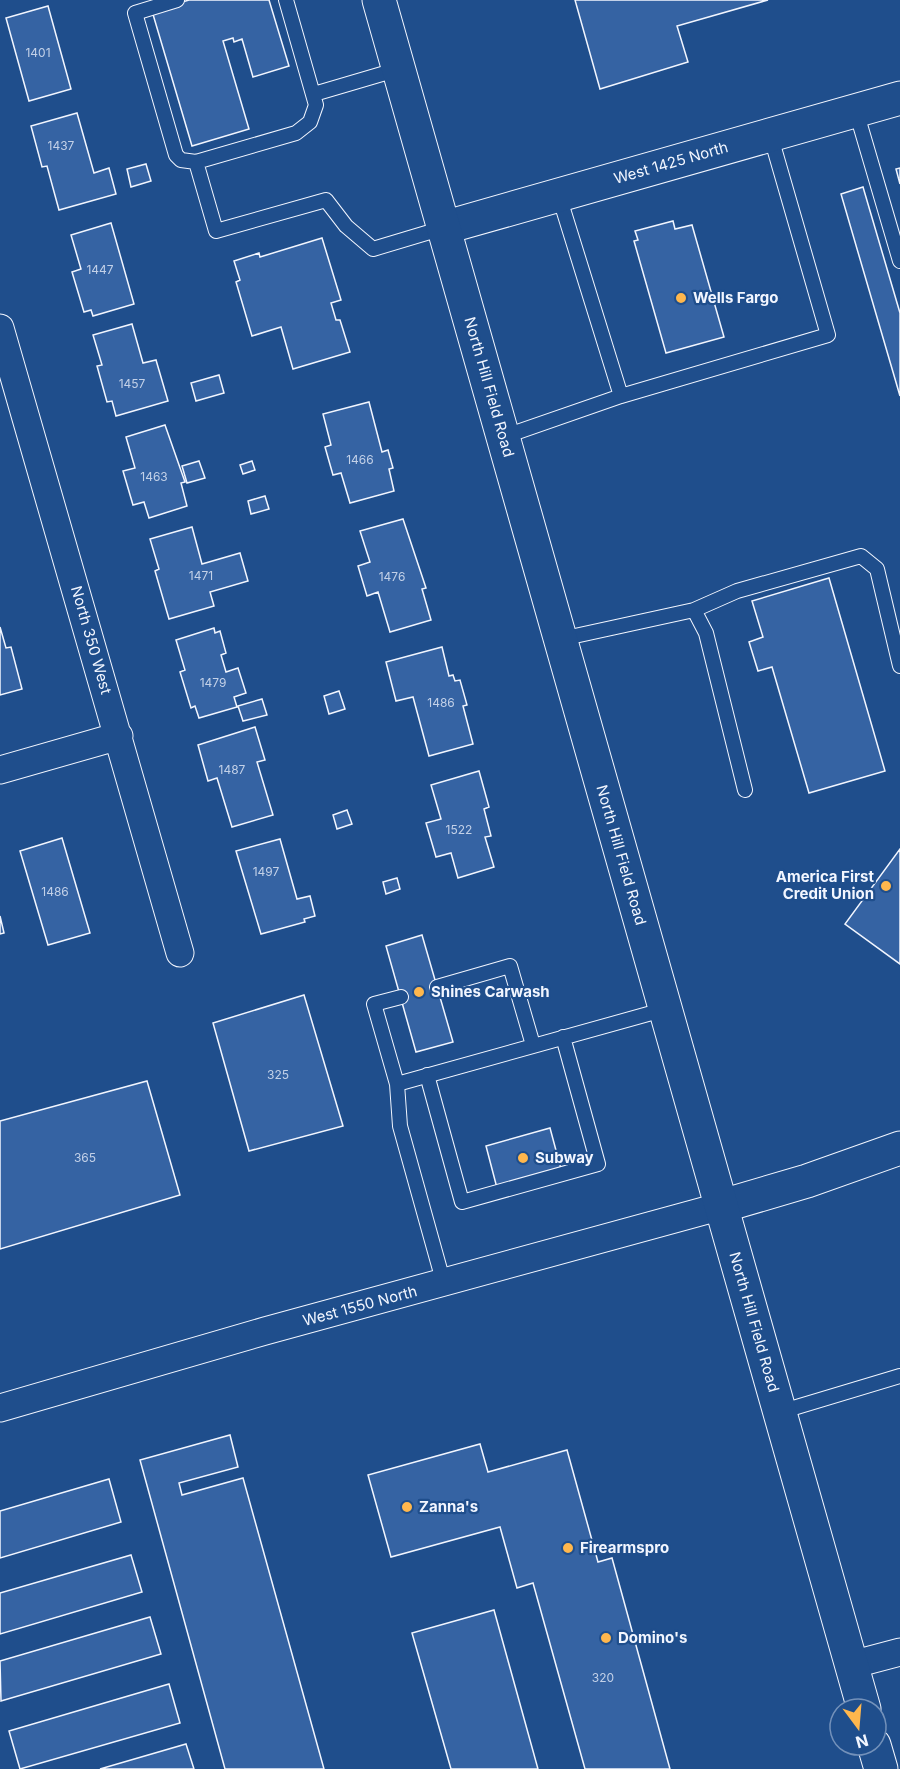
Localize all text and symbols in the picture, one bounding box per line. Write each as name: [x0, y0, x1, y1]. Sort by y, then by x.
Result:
house number: 1401: [25, 45, 51, 60]
street label: West 1425 North: [612, 137, 730, 188]
house number: 1437: [48, 138, 75, 153]
house number: 1447: [86, 262, 114, 277]
place label: Wells Fargo: [693, 288, 779, 307]
marker: Wells Fargo: [674, 291, 688, 305]
street label: North Hill Field Road: [460, 315, 519, 459]
house number: 1457: [119, 376, 146, 391]
house number: 1466: [346, 452, 374, 467]
house number: 1463: [140, 469, 168, 484]
house number: 1471: [189, 568, 213, 583]
house number: 1476: [379, 569, 405, 584]
street label: North 350 West: [67, 583, 116, 696]
house number: 1479: [200, 675, 226, 690]
house number: 1486: [427, 695, 455, 710]
house number: 1487: [219, 762, 246, 777]
street label: North Hill Field Road: [592, 783, 651, 927]
house number: 1522: [446, 822, 472, 837]
house number: 1497: [253, 864, 280, 879]
place label: America First Credit Union: [776, 867, 874, 903]
marker: America First Credit Union: [879, 879, 893, 893]
house number: 1486: [41, 884, 69, 899]
place label: Shines Carwash: [431, 982, 550, 1001]
marker: Shines Carwash: [412, 985, 426, 999]
house number: 325: [267, 1067, 289, 1082]
place label: Subway: [535, 1148, 594, 1167]
house number: 365: [74, 1150, 96, 1165]
marker: Subway: [516, 1151, 530, 1165]
street label: North Hill Field Road: [725, 1250, 784, 1394]
street label: West 1550 North: [301, 1281, 419, 1330]
place label: Zanna's: [419, 1497, 478, 1516]
marker: Zanna's: [400, 1500, 414, 1514]
place label: Firearmspro: [580, 1538, 669, 1557]
marker: Firearmspro: [561, 1541, 575, 1555]
place label: Domino's: [618, 1628, 687, 1647]
marker: Domino's: [599, 1631, 613, 1645]
house number: 320: [592, 1670, 614, 1685]
north arrow: [828, 1697, 888, 1757]
text: N: [854, 1730, 871, 1753]

